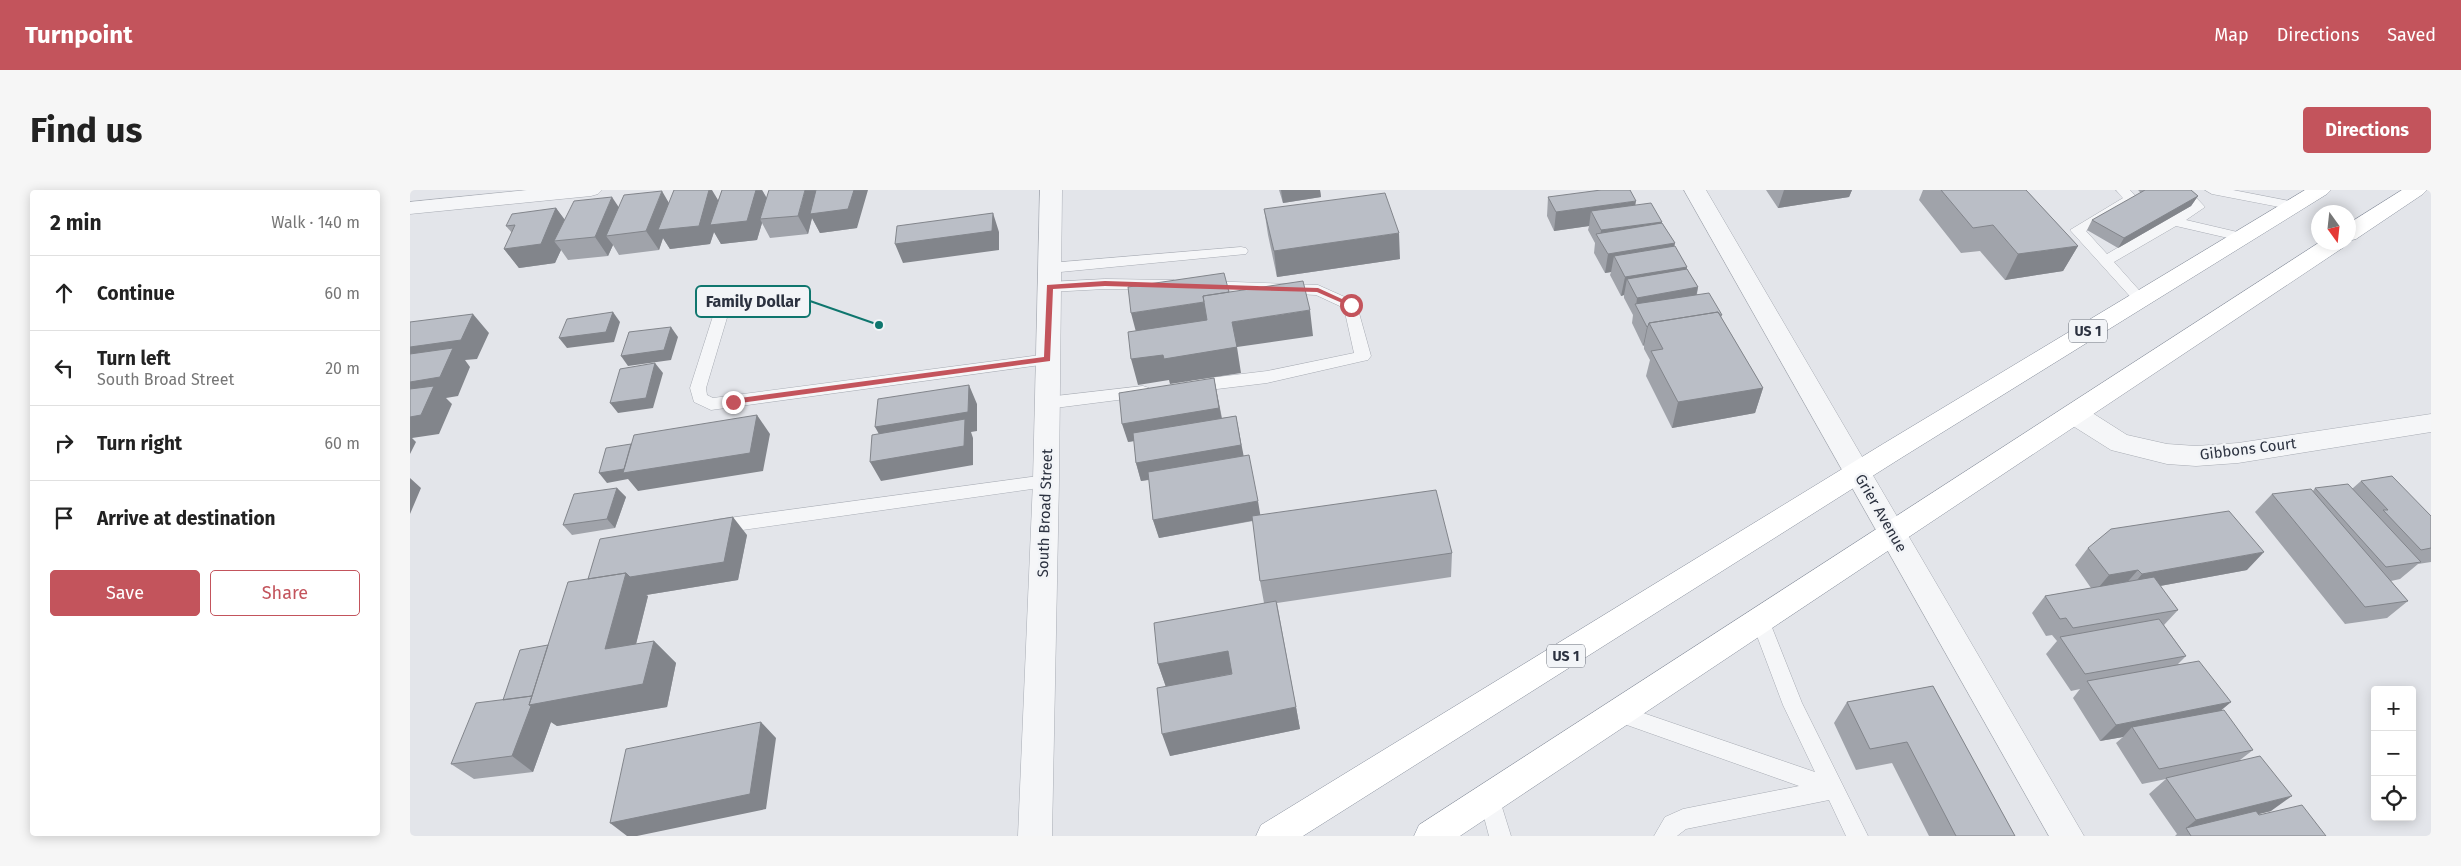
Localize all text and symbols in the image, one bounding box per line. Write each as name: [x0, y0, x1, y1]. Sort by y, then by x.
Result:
text: Turnpoint: [25, 21, 132, 49]
text: Map: [2214, 24, 2249, 46]
text: Directions: [2277, 24, 2359, 46]
text: Saved: [2387, 24, 2436, 46]
button: Directions: [2303, 107, 2431, 153]
text: Find us: [30, 109, 142, 151]
north arrow: [2311, 205, 2356, 250]
text: 2 min: [50, 210, 102, 236]
text: Walk · 140 m: [271, 213, 360, 232]
icon: ahead: [50, 279, 78, 307]
text: Continue: [97, 282, 175, 305]
text: 60 m: [325, 284, 360, 303]
callout: Family Dollar: [696, 286, 810, 317]
text: Family Dollar: [706, 292, 801, 311]
route start: [1340, 294, 1363, 317]
road number: US 1: [2069, 320, 2107, 342]
text: Turn left: [97, 347, 171, 370]
icon: left: [50, 354, 78, 382]
text: 20 m: [325, 359, 360, 378]
text: South Broad Street: [97, 370, 234, 389]
route end: [722, 391, 745, 414]
icon: right: [50, 429, 78, 457]
text: Turn right: [97, 432, 182, 455]
text: 60 m: [325, 434, 360, 453]
street label: Gibbons Court: [2199, 434, 2298, 464]
street label: South Broad Street: [1034, 448, 1056, 578]
street label: Grier Avenue: [1851, 471, 1911, 555]
icon: arrive: [50, 504, 78, 532]
text: Arrive at destination: [97, 507, 276, 530]
button: Save: [50, 570, 200, 616]
button: Share: [210, 570, 360, 616]
road number: US 1: [1547, 644, 1585, 668]
map controls: [2371, 686, 2416, 821]
button: +: [2371, 686, 2416, 731]
button: −: [2371, 731, 2416, 776]
button: locate: [2371, 776, 2416, 821]

